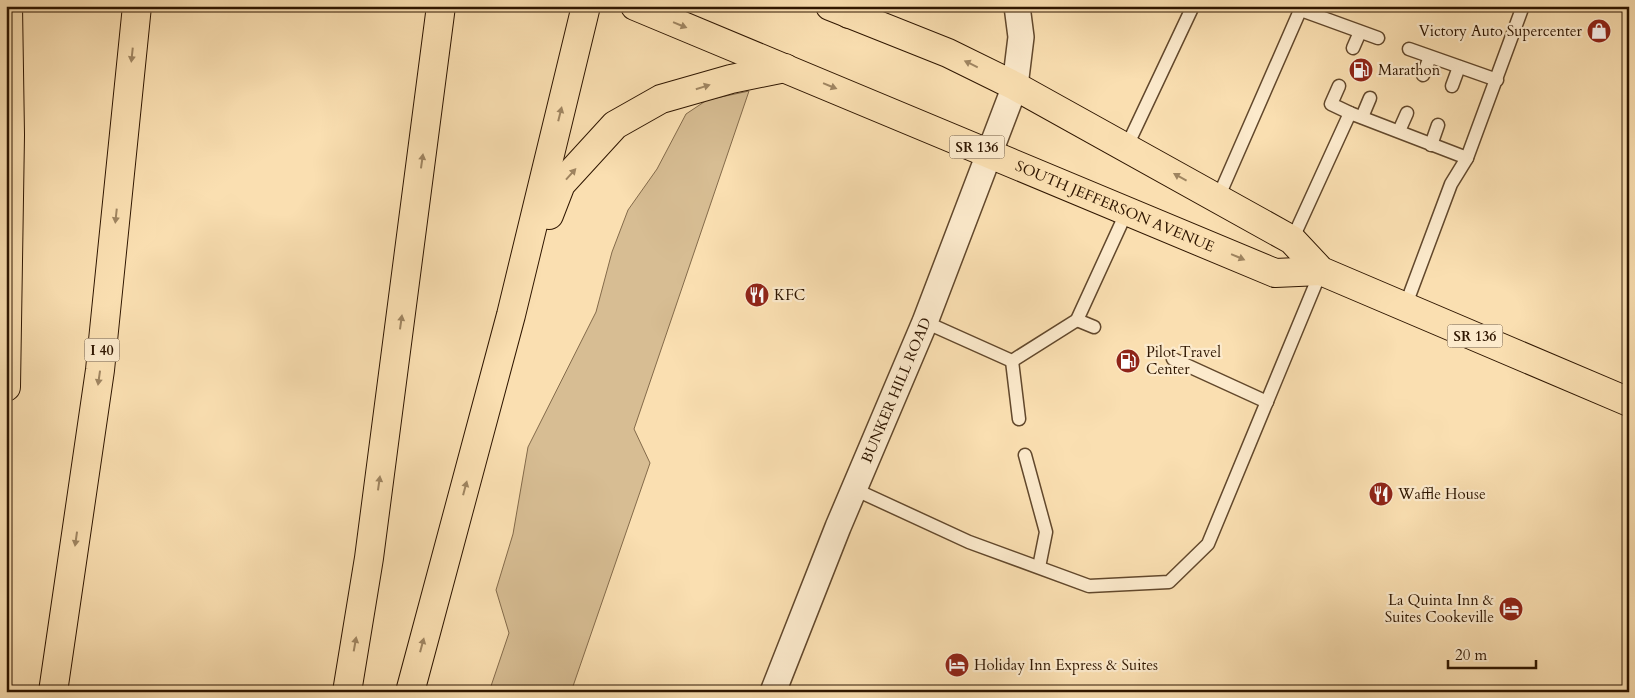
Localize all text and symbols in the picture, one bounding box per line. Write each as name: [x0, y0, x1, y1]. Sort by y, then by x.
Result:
shop icon: Victory Auto Supercenter: [1586, 18, 1612, 44]
one-way arrow: [673, 21, 687, 29]
place label: Victory Auto Supercenter: [1419, 21, 1583, 41]
one-way arrow: [128, 47, 136, 63]
fuel station icon: Marathon: [1348, 57, 1374, 83]
one-way arrow: [964, 60, 978, 68]
place label: Marathon: [1378, 60, 1441, 80]
one-way arrow: [696, 82, 711, 90]
one-way arrow: [823, 83, 837, 91]
one-way arrow: [556, 107, 564, 122]
road number: SR 136: [950, 136, 1004, 158]
one-way arrow: [419, 153, 427, 169]
street label: SOUTH JEFFERSON AVENUE: [1012, 156, 1218, 257]
one-way arrow: [565, 168, 577, 180]
one-way arrow: [1173, 173, 1187, 182]
one-way arrow: [112, 209, 120, 225]
one-way arrow: [1231, 254, 1245, 262]
restaurant icon: KFC: [744, 282, 770, 308]
place label: KFC: [774, 285, 805, 305]
one-way arrow: [397, 314, 405, 330]
street label: BUNKER HILL ROAD: [856, 314, 936, 466]
road number: SR 136: [1448, 324, 1502, 348]
road number: I 40: [84, 338, 120, 362]
place label: Pilot Travel Center: [1146, 342, 1221, 379]
fuel station icon: Pilot Travel Center: [1115, 348, 1141, 374]
one-way arrow: [95, 370, 103, 386]
one-way arrow: [375, 475, 383, 491]
one-way arrow: [461, 480, 469, 495]
restaurant icon: Waffle House: [1368, 481, 1394, 507]
place label: Waffle House: [1397, 484, 1486, 504]
one-way arrow: [72, 531, 80, 547]
place label: La Quinta Inn & Suites Cookeville: [1385, 590, 1494, 627]
hotel icon: La Quinta Inn & Suites Cookeville: [1498, 596, 1524, 622]
one-way arrow: [351, 635, 359, 651]
one-way arrow: [419, 637, 427, 652]
scale bar: [1448, 638, 1535, 670]
text: 20 m: [1455, 645, 1487, 665]
hotel icon: Holiday Inn Express & Suites: [944, 652, 970, 678]
place label: Holiday Inn Express & Suites: [974, 655, 1158, 675]

